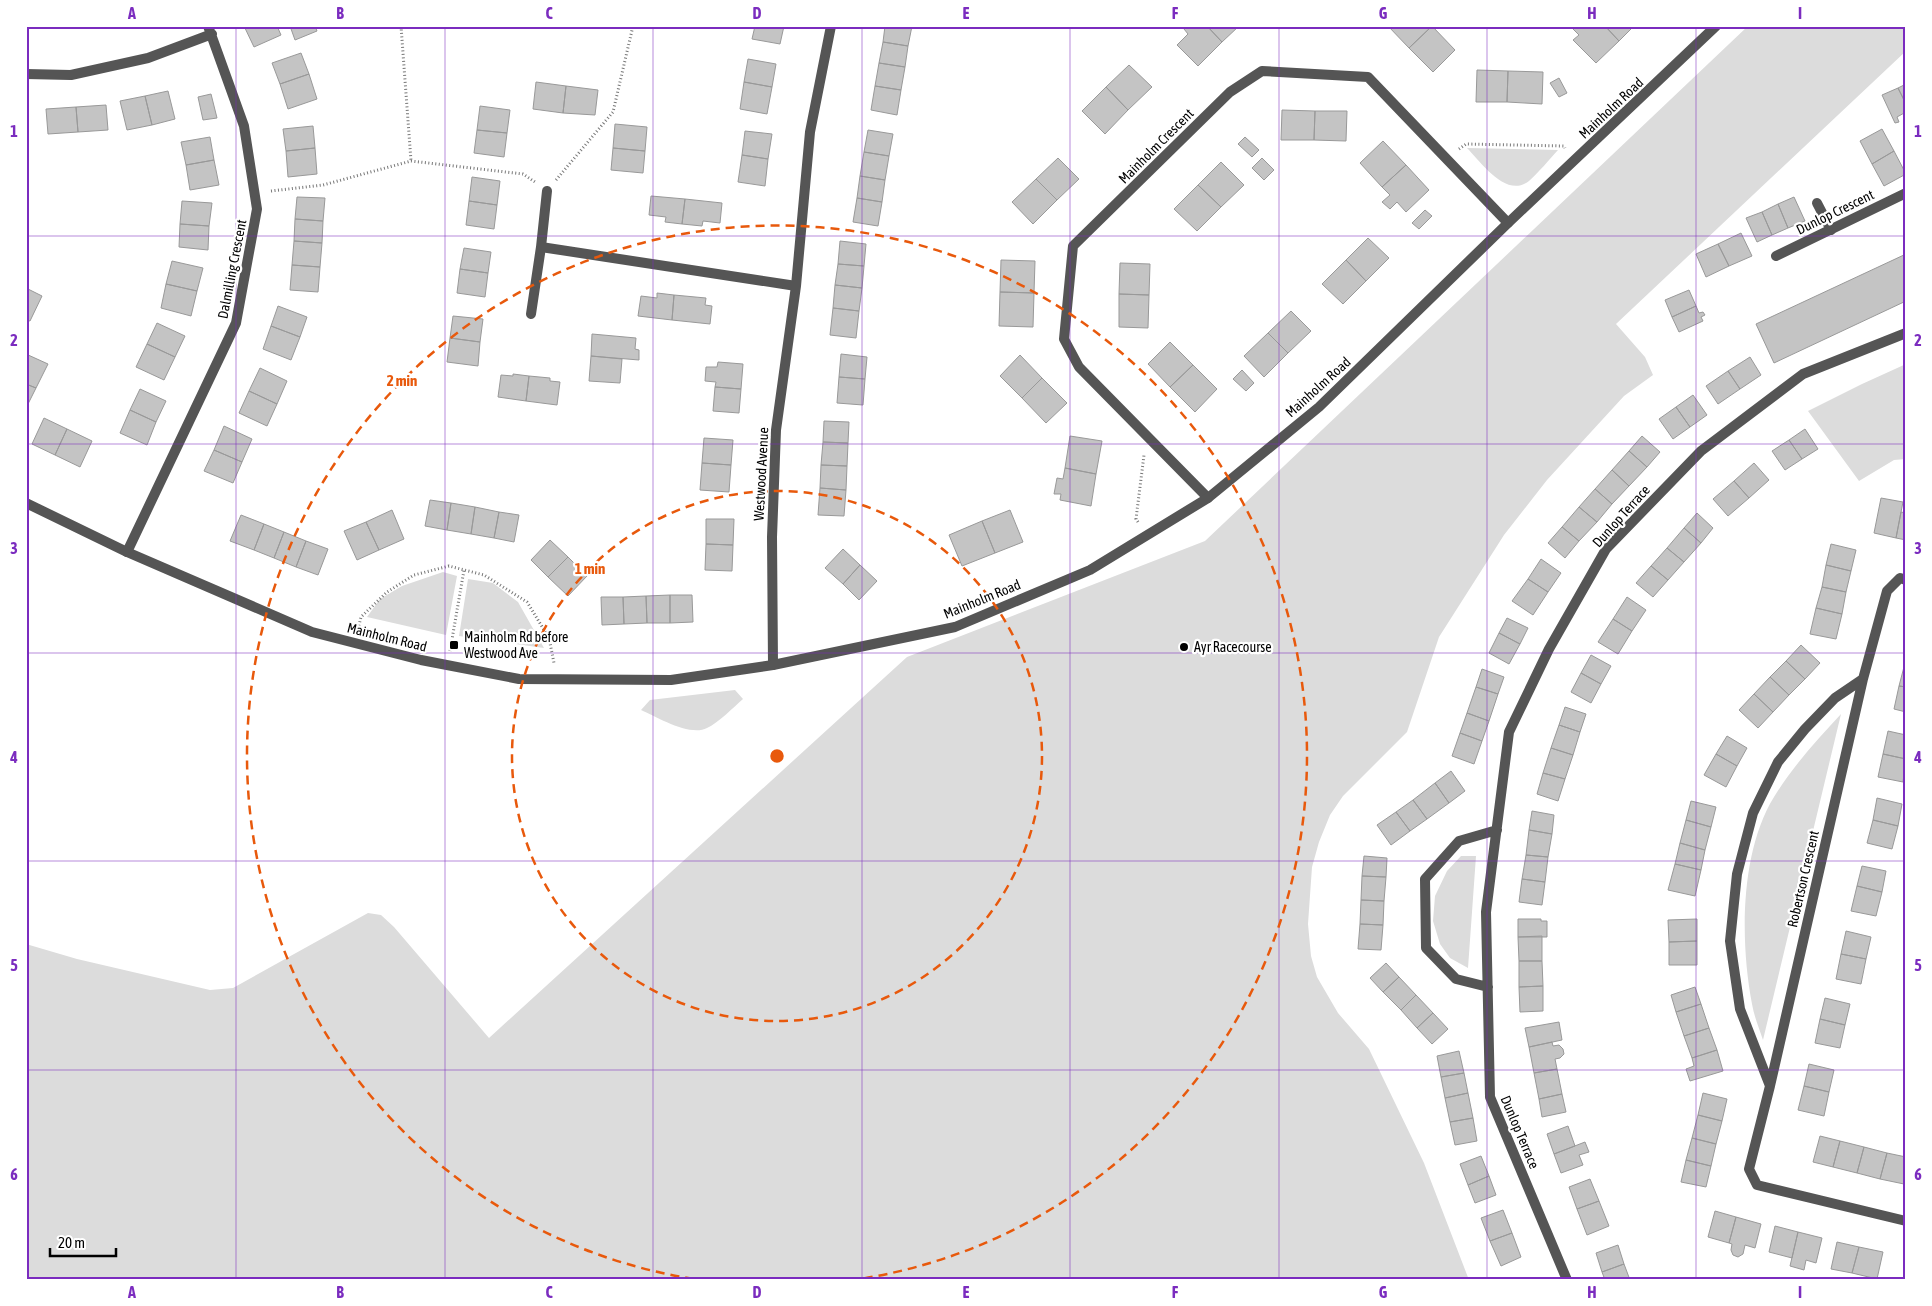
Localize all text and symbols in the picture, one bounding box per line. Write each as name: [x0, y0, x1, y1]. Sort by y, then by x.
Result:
text: A: [127, 4, 136, 22]
text: B: [336, 4, 344, 22]
text: C: [545, 4, 553, 22]
text: D: [753, 4, 762, 22]
text: E: [963, 4, 970, 22]
text: F: [1172, 4, 1179, 22]
text: G: [1379, 4, 1388, 22]
text: H: [1587, 4, 1597, 22]
text: I: [1798, 4, 1802, 22]
street label: Mainholm Road: [1576, 74, 1646, 142]
street label: Mainholm Crescent: [1115, 105, 1197, 187]
text: 1: [10, 122, 18, 140]
text: 1: [1914, 122, 1922, 140]
street label: Dunlop Crescent: [1794, 186, 1876, 238]
street label: Dalmilling Crescent: [215, 218, 249, 320]
text: 2: [10, 331, 18, 349]
text: 2: [1914, 331, 1922, 349]
street label: Mainholm Road: [1282, 354, 1354, 420]
text: 2 min: [387, 372, 417, 389]
street label: Westwood Avenue: [751, 427, 771, 521]
street label: Dunlop Terrace: [1589, 482, 1653, 550]
text: 3: [10, 539, 18, 557]
text: 3: [1914, 539, 1922, 557]
text: 1 min: [575, 560, 605, 577]
street label: Mainholm Road: [941, 576, 1023, 622]
street label: Mainholm Road: [345, 619, 429, 655]
place label: Mainholm Rd before Westwood Ave: [464, 629, 568, 661]
marker: Mainholm Rd before Westwood Ave: [448, 639, 460, 651]
place label: Ayr Racecourse: [1194, 639, 1272, 655]
marker: Ayr Racecourse: [1178, 641, 1190, 653]
centre of rings: [768, 747, 786, 765]
text: 4: [9, 748, 18, 766]
text: 4: [1913, 748, 1922, 766]
street label: Robertson Crescent: [1784, 829, 1822, 929]
text: 5: [10, 956, 18, 974]
text: 5: [1914, 956, 1922, 974]
street label: Dunlop Terrace: [1497, 1093, 1543, 1171]
text: 6: [10, 1165, 18, 1183]
text: 6: [1914, 1165, 1922, 1183]
scale bar: [50, 1226, 116, 1258]
text: 20 m: [58, 1234, 85, 1251]
text: A: [127, 1283, 136, 1301]
text: B: [336, 1283, 344, 1301]
text: C: [545, 1283, 553, 1301]
text: D: [753, 1283, 762, 1301]
text: E: [963, 1283, 970, 1301]
text: F: [1172, 1283, 1179, 1301]
text: G: [1379, 1283, 1388, 1301]
text: H: [1587, 1283, 1597, 1301]
text: I: [1798, 1283, 1802, 1301]

